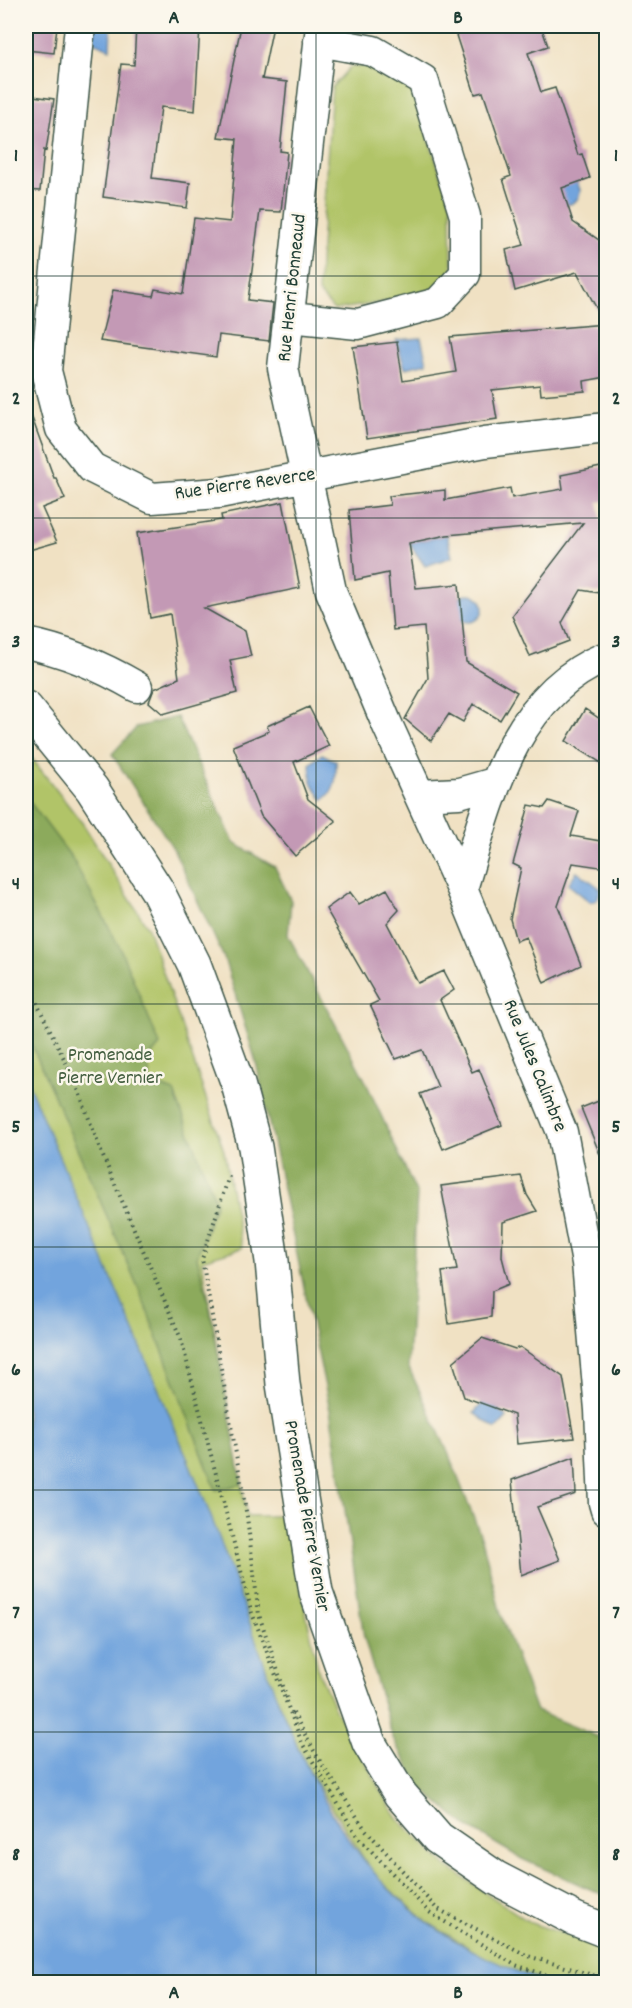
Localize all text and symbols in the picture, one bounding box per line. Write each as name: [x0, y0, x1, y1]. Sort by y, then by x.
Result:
text: A: [169, 5, 180, 33]
text: B: [453, 5, 463, 33]
text: 1: [14, 143, 18, 171]
text: 1: [614, 143, 618, 171]
street label: Rue Henri Bonneaud: [271, 213, 315, 363]
text: 2: [12, 386, 20, 414]
text: 2: [612, 386, 620, 414]
street label: Rue Pierre Reverce: [173, 461, 317, 509]
text: 3: [12, 629, 20, 657]
text: 3: [612, 629, 620, 657]
text: 4: [12, 871, 20, 899]
text: 4: [612, 871, 620, 899]
street label: Rue Jules Calimbre: [495, 996, 573, 1137]
park label: Promenade Pierre Vernier: [58, 1042, 163, 1093]
text: 5: [11, 1114, 21, 1142]
text: 5: [611, 1114, 621, 1142]
text: 6: [11, 1357, 21, 1385]
text: 6: [611, 1357, 621, 1385]
street label: Promenade Pierre Vernier: [275, 1418, 337, 1615]
text: 7: [12, 1600, 20, 1628]
text: 7: [612, 1600, 620, 1628]
text: 8: [12, 1842, 20, 1870]
text: 8: [612, 1842, 620, 1870]
text: A: [169, 1980, 180, 2008]
text: B: [453, 1980, 463, 2008]

